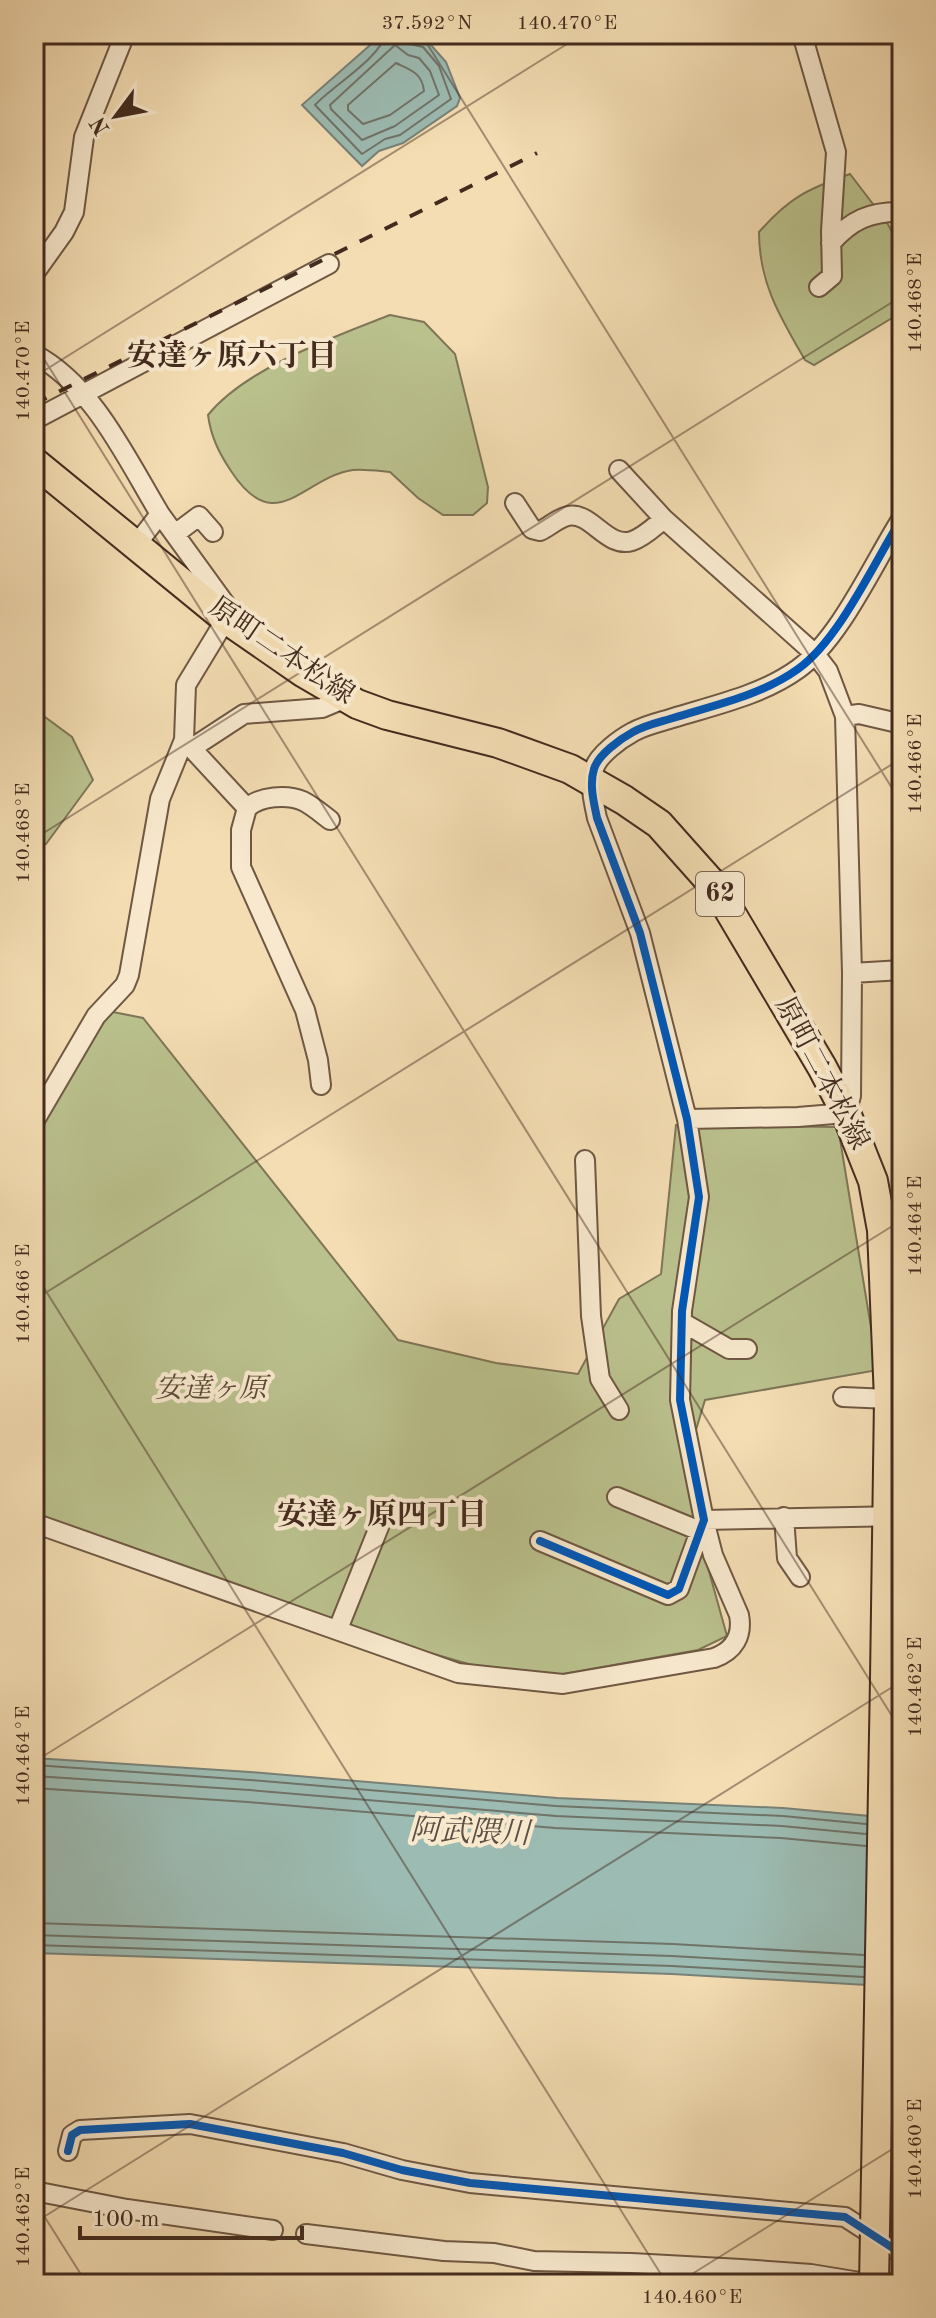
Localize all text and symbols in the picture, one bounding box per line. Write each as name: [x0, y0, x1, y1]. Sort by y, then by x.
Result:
text: 37.592°N: [382, 14, 472, 34]
text: 140.470°E: [517, 14, 617, 34]
north arrow: [76, 76, 156, 156]
text: N: [87, 112, 115, 138]
text: 140.468°E: [906, 253, 926, 353]
text: 140.470°E: [14, 321, 34, 421]
district label: 安達ヶ原六丁目: [127, 339, 337, 372]
street label: 原町二本松線: [204, 591, 360, 711]
text: 140.466°E: [906, 714, 926, 814]
text: 140.468°E: [14, 783, 34, 883]
road number: 62: [696, 872, 744, 916]
street label: 原町二本松線: [769, 992, 875, 1155]
text: 140.464°E: [906, 1176, 926, 1276]
text: 140.466°E: [14, 1244, 34, 1344]
park label: 安達ヶ原: [155, 1373, 271, 1404]
district label: 安達ヶ原四丁目: [277, 1498, 487, 1531]
text: 140.462°E: [906, 1637, 926, 1737]
text: 140.464°E: [14, 1706, 34, 1806]
water label: 阿武隈川: [410, 1813, 534, 1850]
text: 140.460°E: [906, 2099, 926, 2199]
text: 140.462°E: [14, 2167, 34, 2267]
scale bar: [80, 2190, 302, 2240]
text: 100 m: [92, 2208, 160, 2232]
text: 140.460°E: [642, 2288, 742, 2308]

